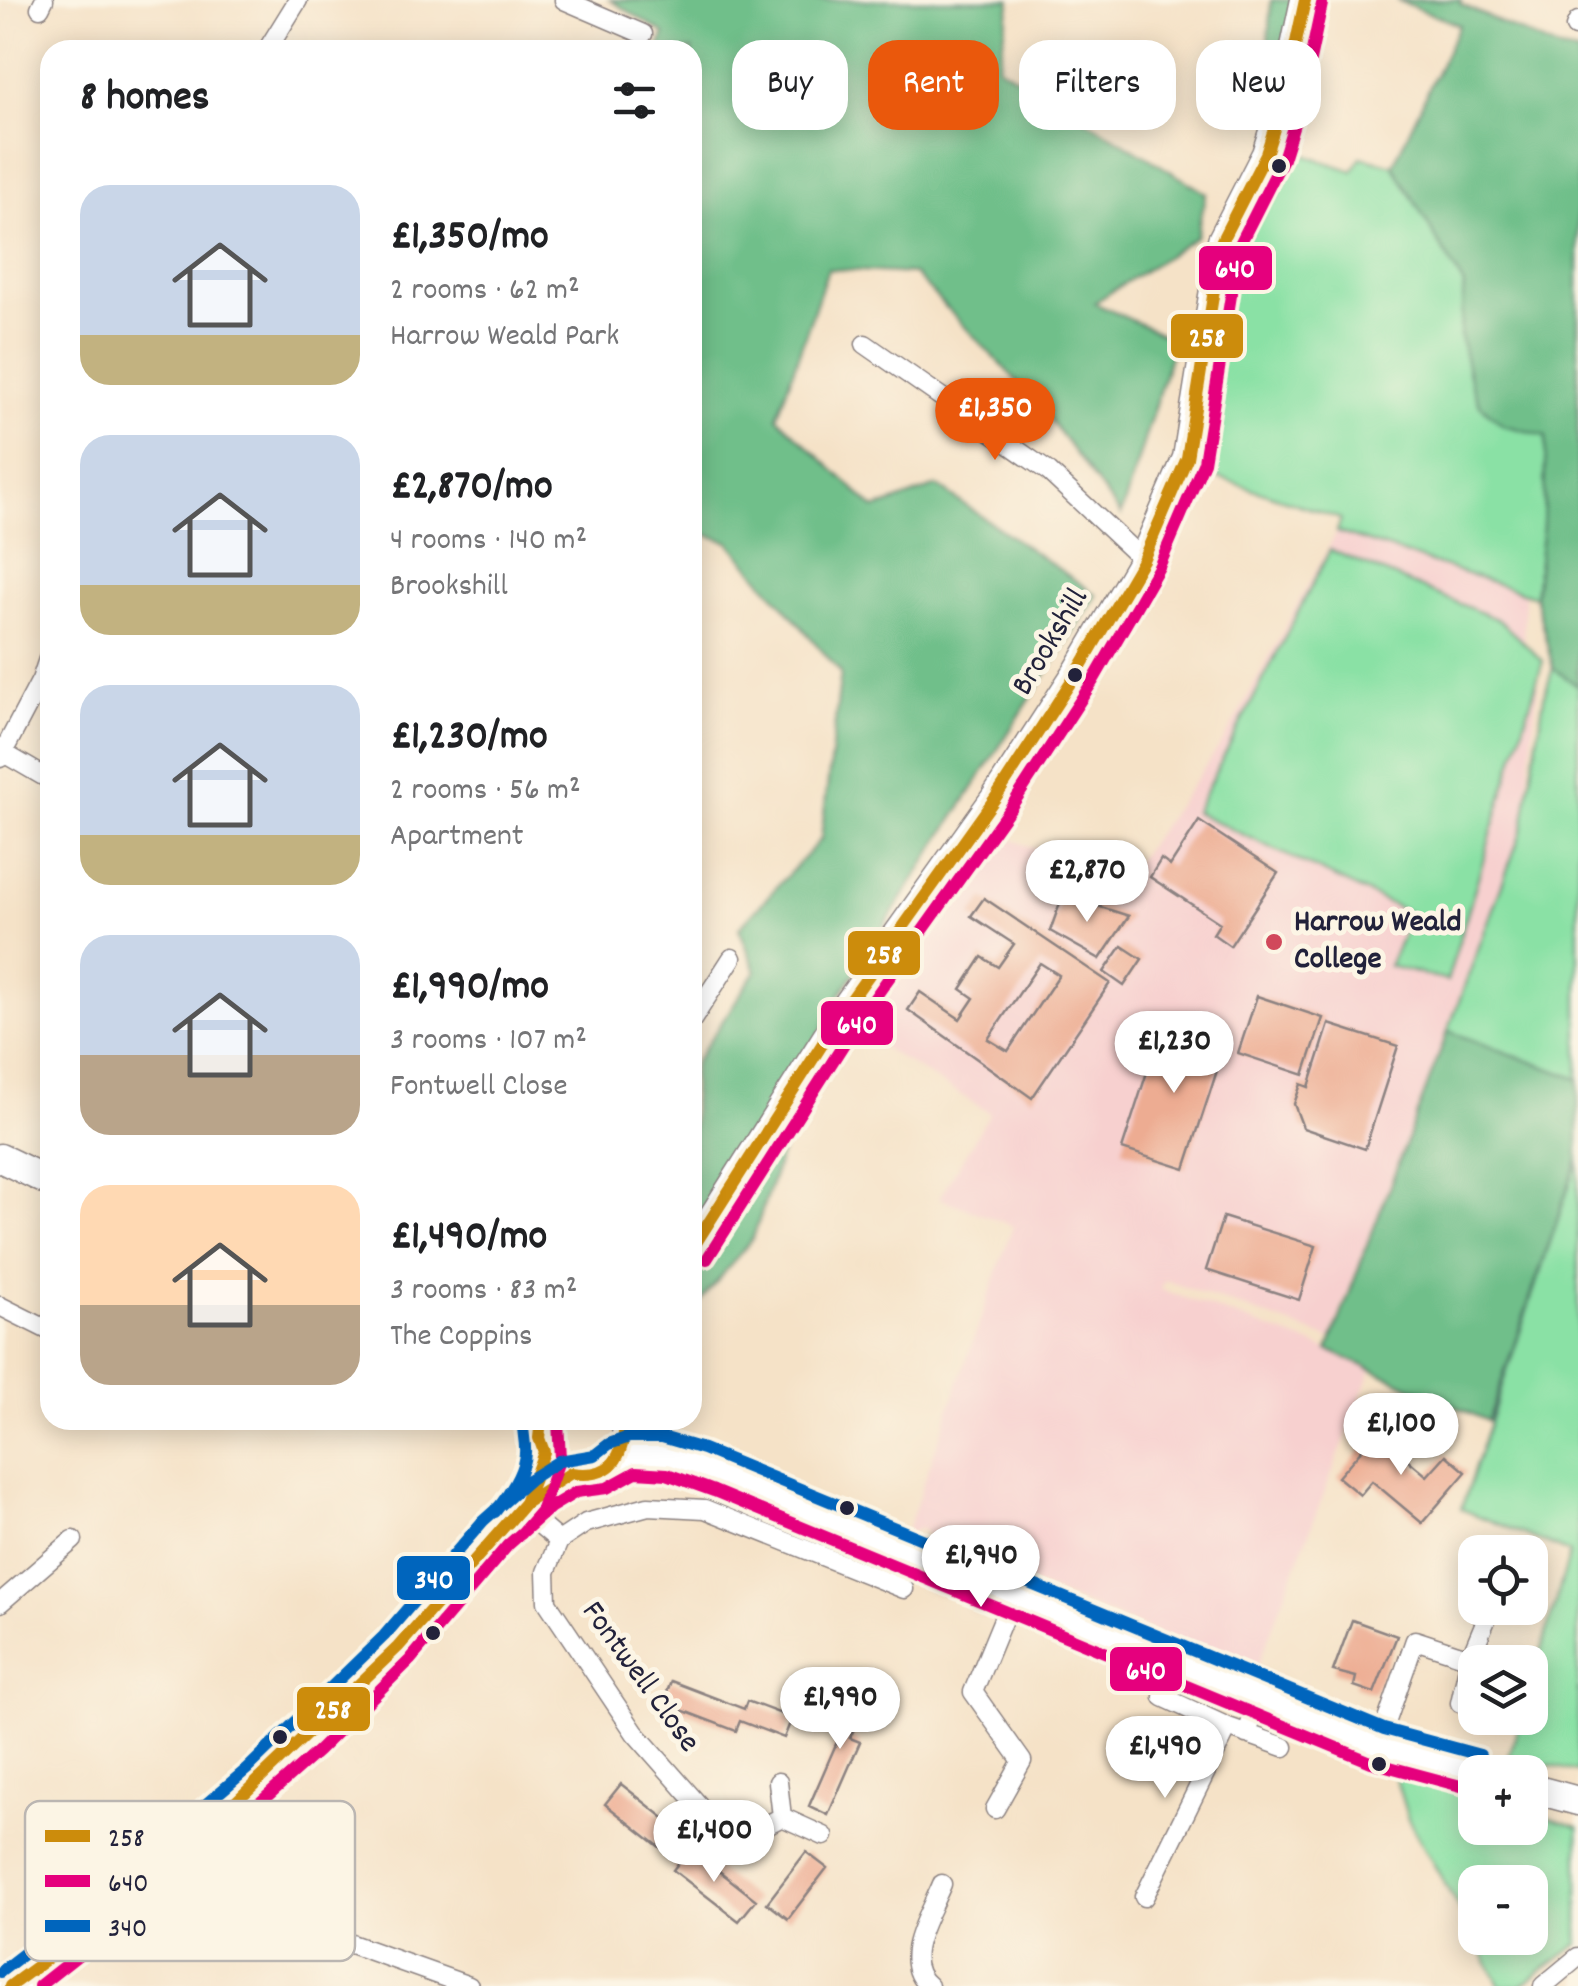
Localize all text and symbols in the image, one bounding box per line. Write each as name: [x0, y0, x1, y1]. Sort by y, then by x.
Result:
chip: Buy: [732, 40, 848, 130]
chip: Rent: [868, 40, 999, 130]
chip: Filters: [1019, 40, 1176, 130]
chip: New: [1196, 40, 1321, 130]
text: 8 homes: [80, 70, 209, 130]
icon: filters: [607, 73, 662, 128]
unlabelled marker: [1269, 156, 1289, 176]
text: £1,350/mo: [390, 209, 549, 269]
icon: home: [160, 225, 280, 345]
line badge: 640: [1197, 244, 1274, 292]
text: 640: [1215, 252, 1255, 292]
text: 2 rooms · 62 m²: [390, 269, 580, 315]
line badge: 258: [1169, 312, 1245, 360]
text: Harrow Weald Park: [390, 315, 619, 361]
text: 258: [1189, 321, 1225, 361]
pin: £1,350: [914, 378, 1076, 463]
text: £1,350: [957, 387, 1033, 433]
text: £2,870/mo: [390, 459, 553, 519]
icon: home: [160, 475, 280, 595]
text: 4 rooms · 140 m²: [390, 519, 587, 565]
text: Brookshill: [390, 565, 508, 611]
street label: Brookshill: [1002, 580, 1102, 705]
unlabelled marker: [1065, 665, 1085, 685]
text: £1,230/mo: [390, 709, 548, 769]
icon: home: [160, 725, 280, 845]
text: 2 rooms · 56 m²: [390, 769, 581, 815]
text: Apartment: [390, 815, 524, 861]
pin: £2,870: [1006, 840, 1168, 925]
text: £2,870: [1048, 849, 1126, 895]
place label: Harrow Weald College: [1294, 901, 1461, 984]
line badge: 258: [846, 929, 922, 977]
marker: Harrow Weald College: [1263, 931, 1285, 953]
text: 258: [866, 938, 902, 978]
text: £1,990/mo: [390, 959, 549, 1019]
icon: home: [160, 975, 280, 1095]
line badge: 640: [819, 999, 895, 1047]
text: 640: [837, 1008, 877, 1048]
pin: £1,230: [1093, 1011, 1255, 1096]
text: 3 rooms · 107 m²: [390, 1019, 587, 1065]
text: £1,230: [1137, 1020, 1211, 1066]
text: Fontwell Close: [390, 1065, 568, 1111]
text: £1,490/mo: [390, 1209, 547, 1269]
icon: home: [160, 1225, 280, 1345]
text: 3 rooms · 83 m²: [390, 1269, 577, 1315]
text: The Coppins: [390, 1315, 533, 1361]
pin: £1,100: [1320, 1393, 1482, 1478]
text: £1,100: [1366, 1402, 1436, 1448]
unlabelled marker: [837, 1498, 857, 1518]
pin: £1,940: [900, 1525, 1062, 1610]
text: £1,940: [944, 1534, 1018, 1580]
map controls: [1458, 1535, 1548, 1955]
button: locate: [1458, 1535, 1548, 1625]
line badge: 340: [395, 1554, 472, 1602]
text: 340: [414, 1563, 454, 1603]
street label: Fontwell Close: [568, 1593, 710, 1763]
unlabelled marker: [423, 1623, 443, 1643]
line badge: 640: [1108, 1645, 1184, 1693]
button: layers: [1458, 1645, 1548, 1735]
text: 640: [1126, 1654, 1166, 1694]
pin: £1,990: [759, 1667, 921, 1752]
text: £1,990: [802, 1676, 878, 1722]
line badge: 258: [295, 1685, 372, 1733]
text: 258: [315, 1693, 351, 1733]
pin: £1,490: [1084, 1716, 1246, 1801]
text: £1,490: [1128, 1725, 1202, 1771]
unlabelled marker: [270, 1727, 290, 1747]
unlabelled marker: [1369, 1754, 1389, 1774]
button: +: [1458, 1755, 1548, 1845]
pin: £1,400: [633, 1800, 795, 1885]
legend: [25, 1801, 355, 1961]
text: £1,400: [675, 1809, 753, 1855]
text: 258: [108, 1821, 144, 1861]
button: −: [1458, 1865, 1548, 1955]
text: 640: [108, 1866, 149, 1906]
text: 340: [108, 1911, 147, 1951]

